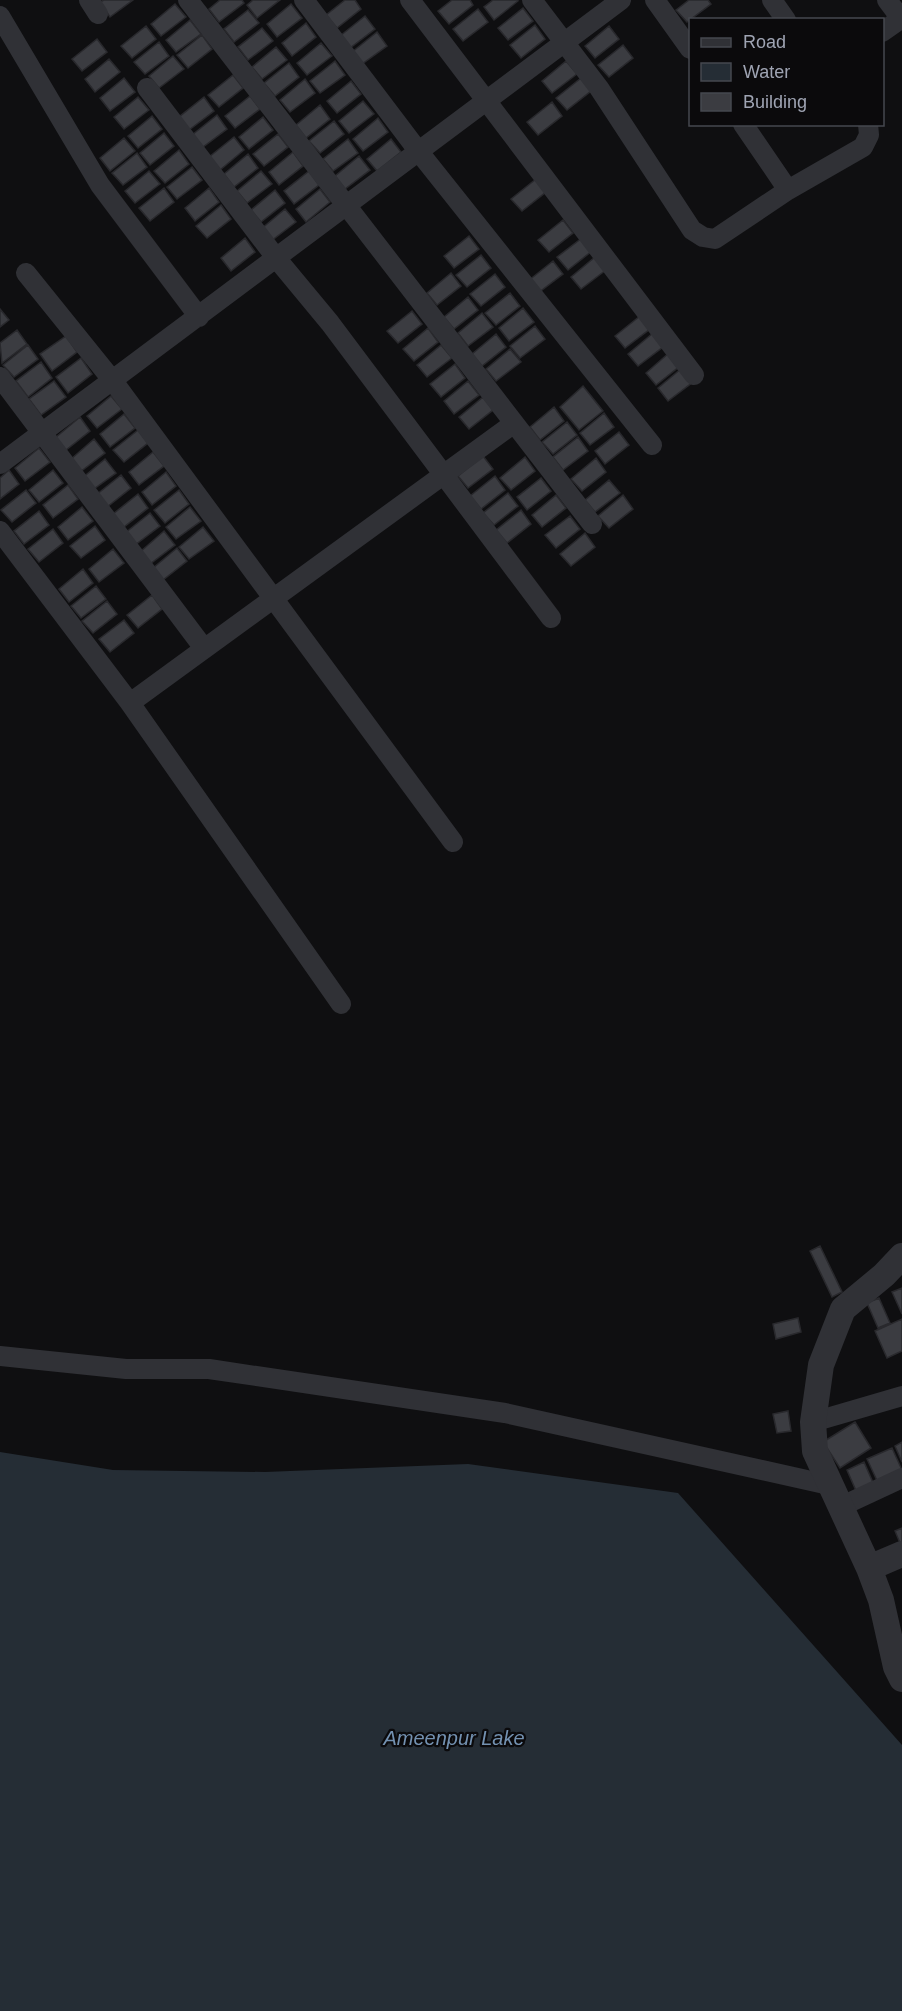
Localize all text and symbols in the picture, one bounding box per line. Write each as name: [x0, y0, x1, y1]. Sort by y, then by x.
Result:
legend: [689, 18, 884, 126]
text: Road: [743, 32, 786, 52]
text: Water: [743, 62, 790, 82]
text: Building: [743, 92, 807, 112]
water label: Ameenpur Lake: [382, 1727, 525, 1749]

